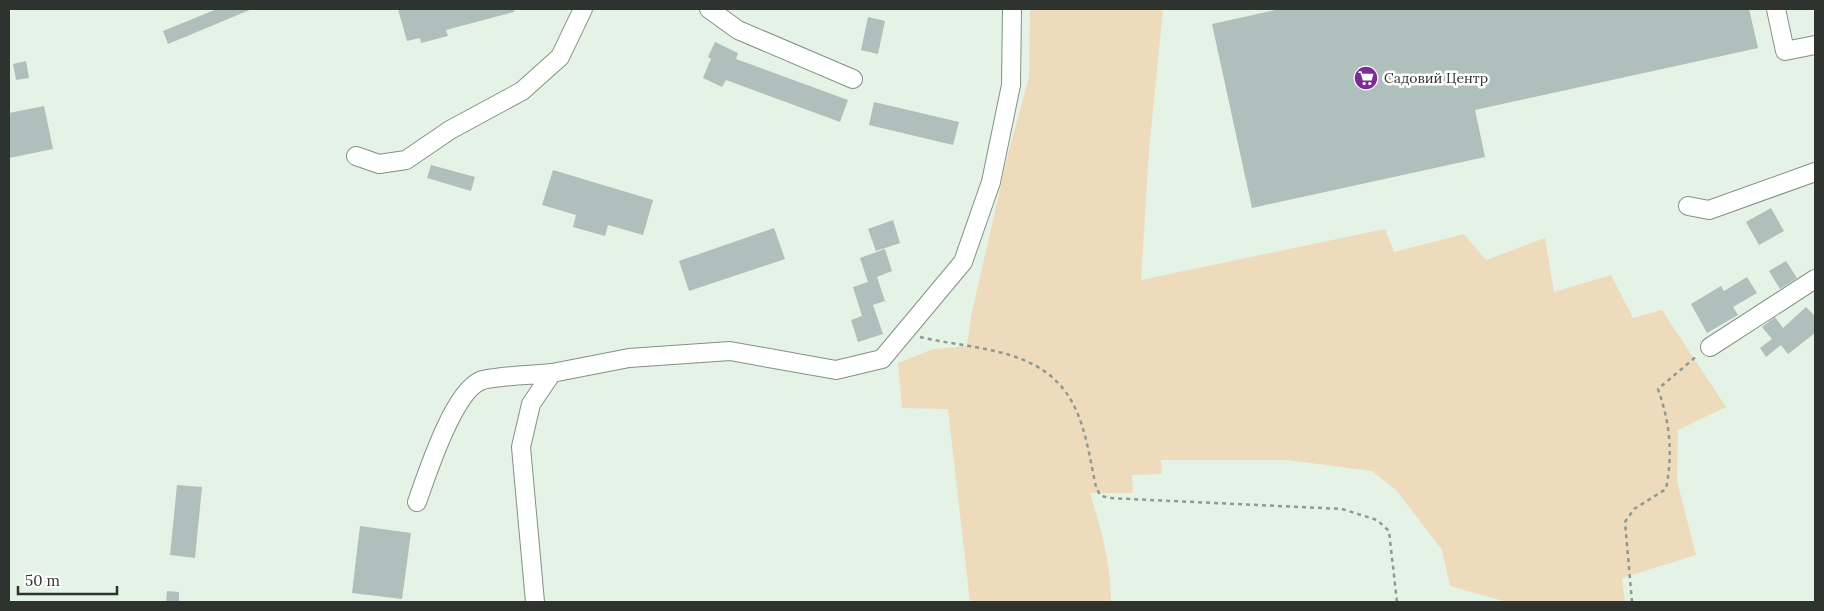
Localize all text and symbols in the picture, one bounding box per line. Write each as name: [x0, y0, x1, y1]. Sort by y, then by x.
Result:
supermarket icon: Садовий Центр: [1353, 65, 1379, 91]
place label: Садовий Центр: [1384, 69, 1488, 87]
scale bar: [18, 564, 116, 596]
text: 50 m: [25, 571, 60, 590]

